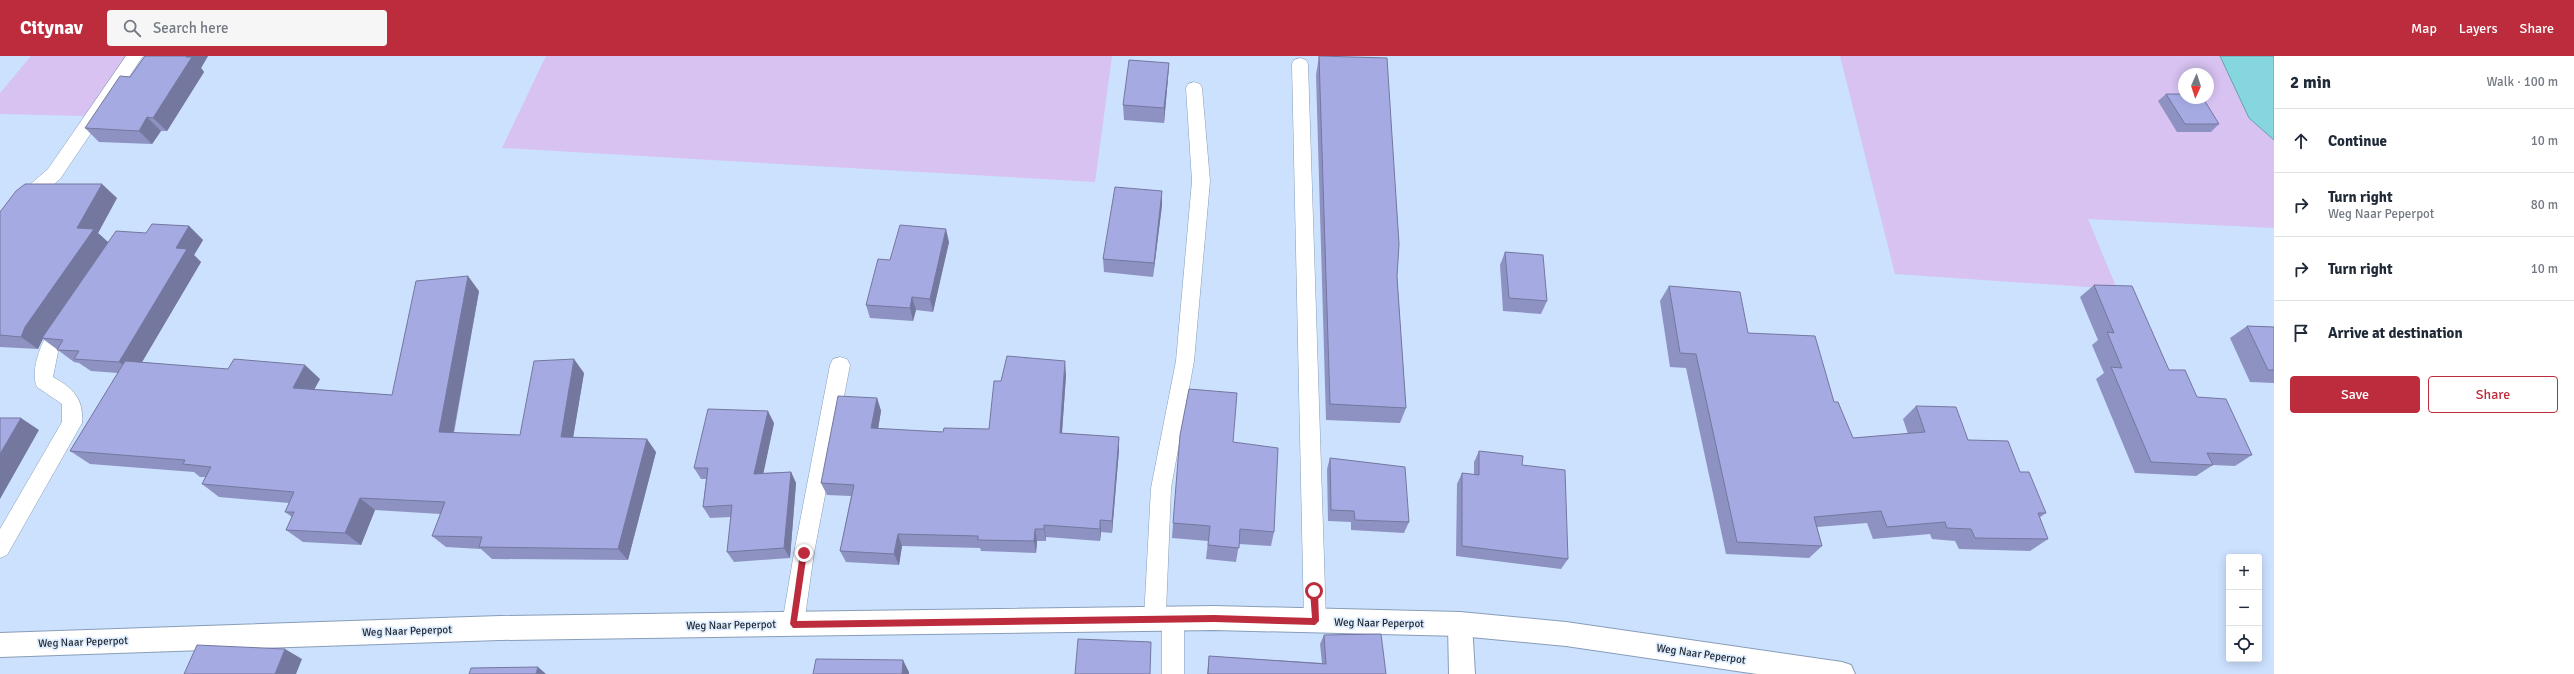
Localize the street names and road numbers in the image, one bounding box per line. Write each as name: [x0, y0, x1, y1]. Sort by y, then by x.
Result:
street label: Weg Naar Peperpot: [1334, 616, 1424, 630]
street label: Weg Naar Peperpot: [686, 618, 776, 632]
street label: Weg Naar Peperpot: [362, 623, 452, 639]
street label: Weg Naar Peperpot: [38, 634, 128, 650]
street label: Weg Naar Peperpot: [1656, 641, 1747, 667]

